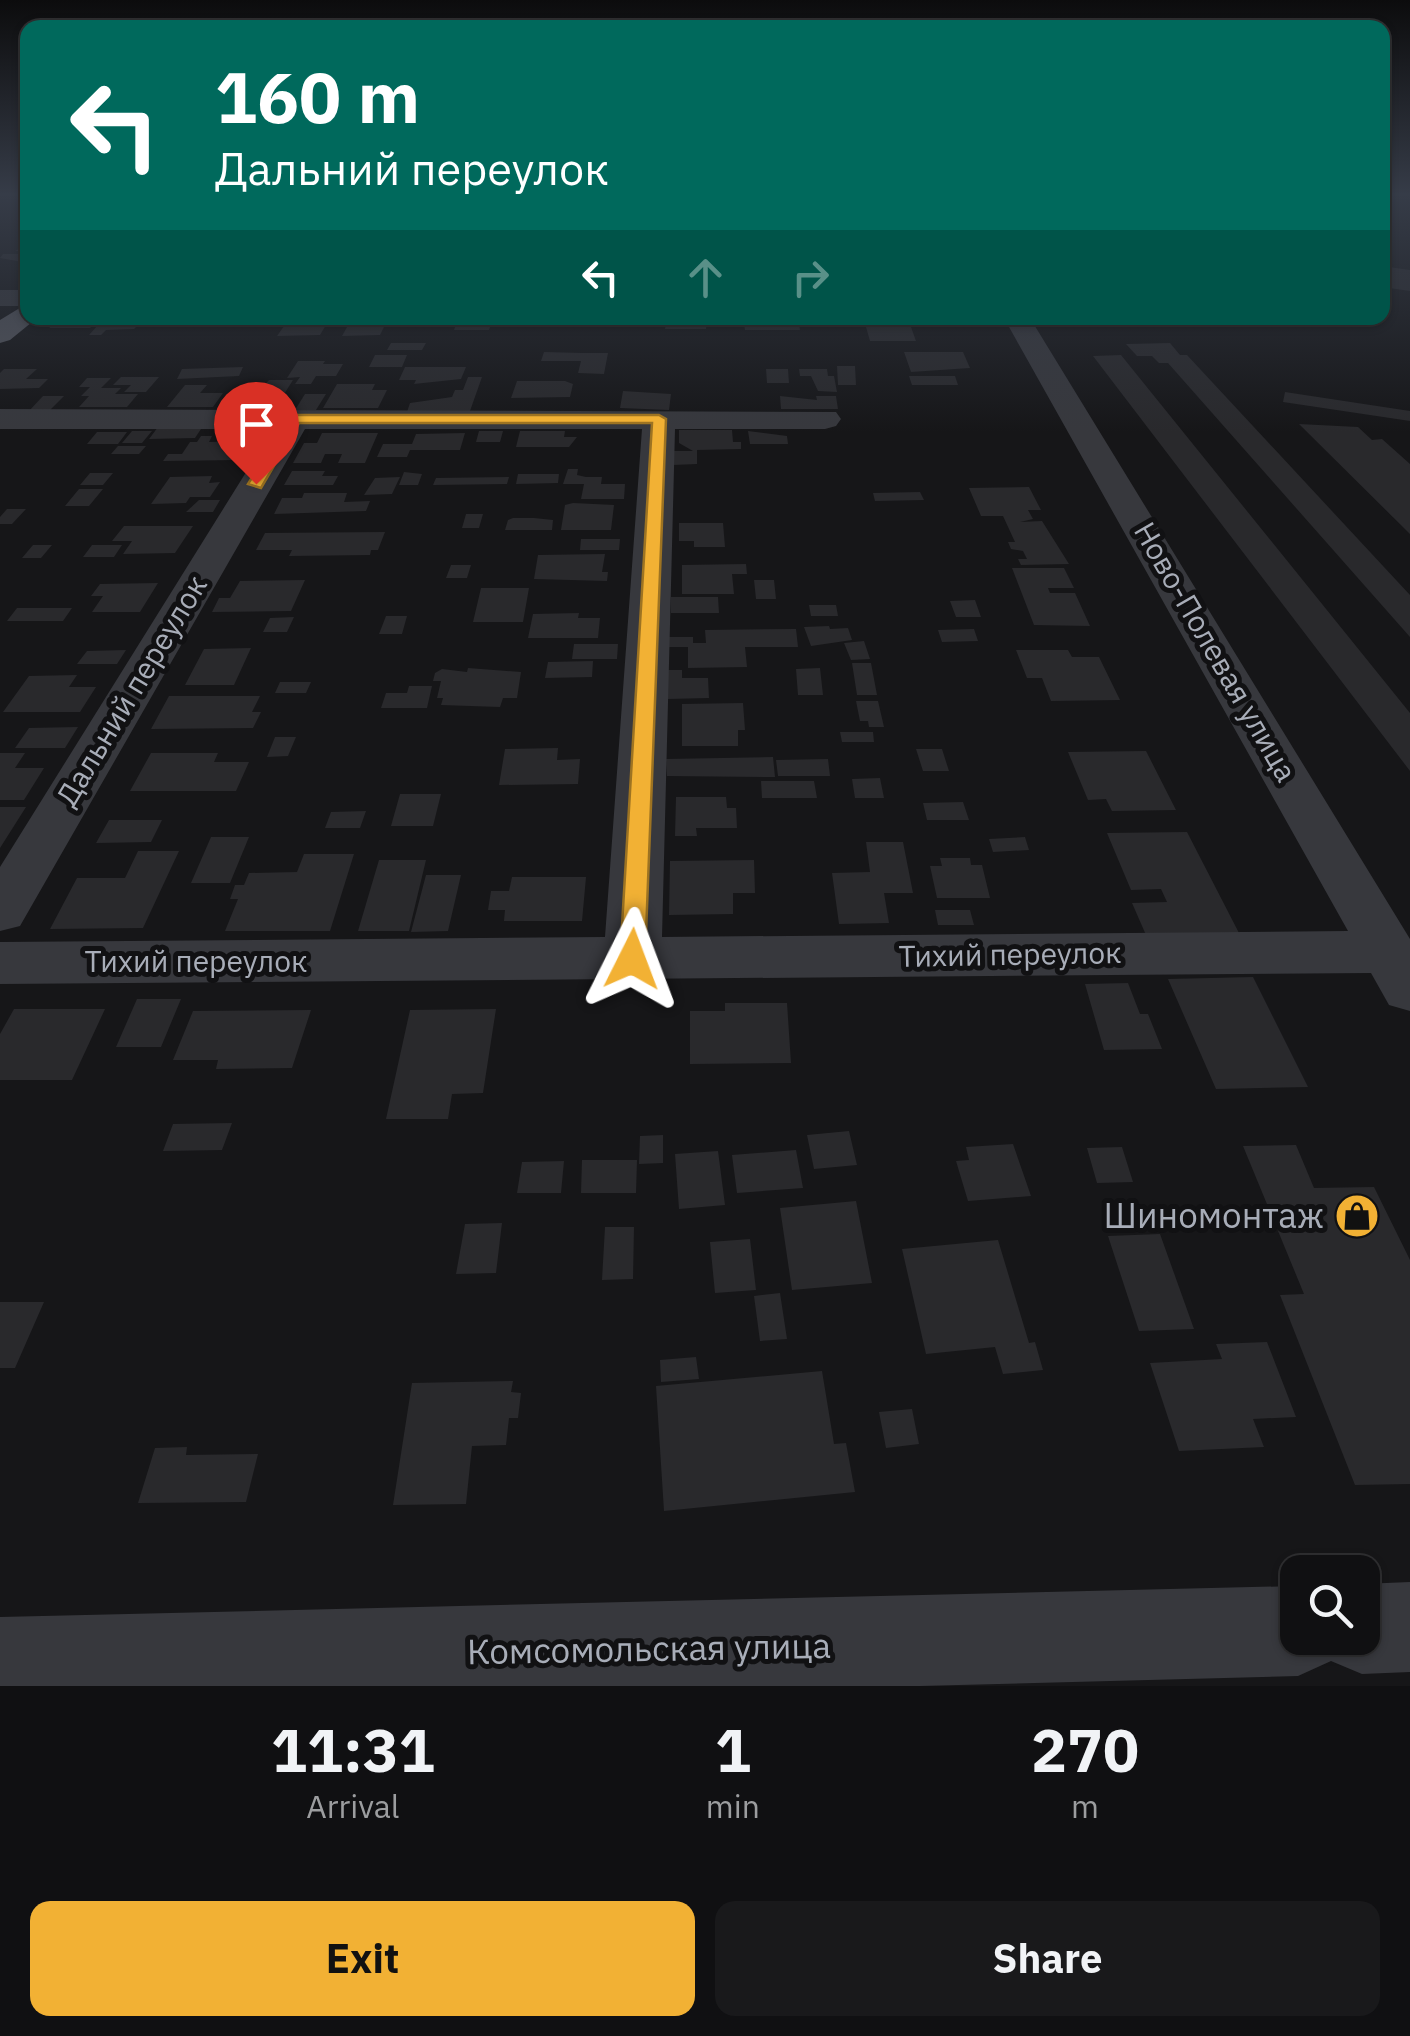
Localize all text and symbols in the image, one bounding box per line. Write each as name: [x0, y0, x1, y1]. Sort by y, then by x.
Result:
text: 160 m: [215, 51, 420, 142]
icon: left: [50, 60, 180, 190]
text: Дальний переулок: [215, 139, 609, 197]
icon: left: [573, 250, 628, 305]
icon: ahead: [678, 250, 733, 305]
icon: right: [783, 250, 838, 305]
pin: [214, 382, 299, 485]
icon: arrive: [229, 397, 284, 452]
street label: Ново-Полевая улица: [1126, 514, 1307, 788]
street label: Дальний переулок: [46, 568, 215, 813]
position arrow: [580, 907, 684, 1011]
street label: Тихий переулок: [898, 932, 1122, 975]
street label: Тихий переулок: [84, 941, 308, 980]
place label: Шиномонтаж: [1104, 1192, 1324, 1238]
shop icon: Шиномонтаж: [1334, 1193, 1380, 1239]
map controls: [1280, 1555, 1380, 1655]
button: search: [1280, 1555, 1380, 1655]
street label: Комсомольская улица: [467, 1622, 831, 1674]
text: 11:31: [271, 1710, 435, 1789]
text: 1: [715, 1710, 751, 1789]
text: 270: [1031, 1710, 1139, 1789]
text: Arrival: [306, 1785, 400, 1827]
text: min: [706, 1785, 760, 1827]
text: m: [1071, 1785, 1099, 1827]
button: Exit: [30, 1901, 695, 2016]
button: Share: [715, 1901, 1380, 2016]

